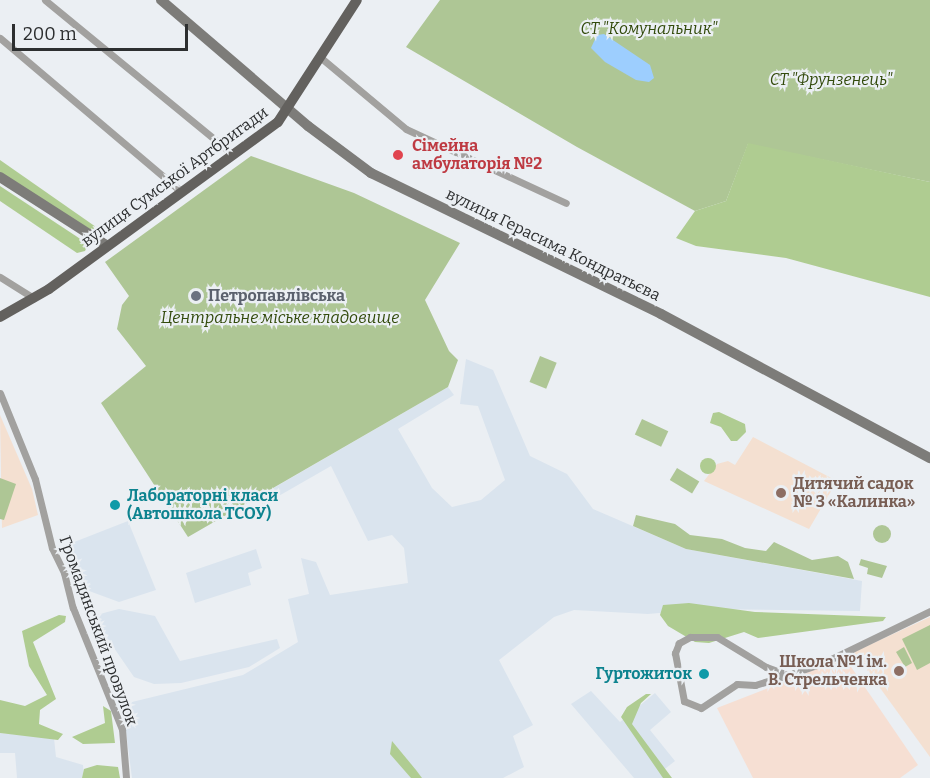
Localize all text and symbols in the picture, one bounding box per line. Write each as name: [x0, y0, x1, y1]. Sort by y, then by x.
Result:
scale bar: [15, 12, 190, 50]
park label: СТ "Комунальник": [581, 19, 717, 39]
text: 200 m: [23, 23, 77, 45]
park label: СТ "Фрунзенець": [770, 70, 892, 90]
street label: вулиця Сумської Артбригади: [78, 103, 272, 251]
place label: Сімейна амбулаторія №2: [412, 136, 542, 174]
marker: Сімейна амбулаторія №2: [389, 146, 407, 164]
street label: вулиця Герасима Кондратьєва: [443, 185, 663, 305]
place label: Петропавлівська: [208, 286, 345, 306]
marker: Петропавлівська: [189, 289, 203, 303]
park label: Центральне міське кладовище: [161, 308, 399, 328]
place label: Дитячий садок № 3 «Калинка»: [793, 474, 915, 512]
place label: Лабораторні класи (Автошкола ТСОУ): [127, 486, 278, 524]
marker: Дитячий садок № 3 «Калинка»: [774, 486, 788, 500]
marker: Лабораторні класи (Автошкола ТСОУ): [108, 498, 122, 512]
street label: Громадянський провулок: [55, 533, 141, 729]
place label: Школа №1 ім. В. Стрельченка: [768, 652, 887, 690]
place label: Гуртожиток: [596, 664, 692, 684]
marker: Школа №1 ім. В. Стрельченка: [892, 664, 906, 678]
marker: Гуртожиток: [697, 667, 711, 681]

